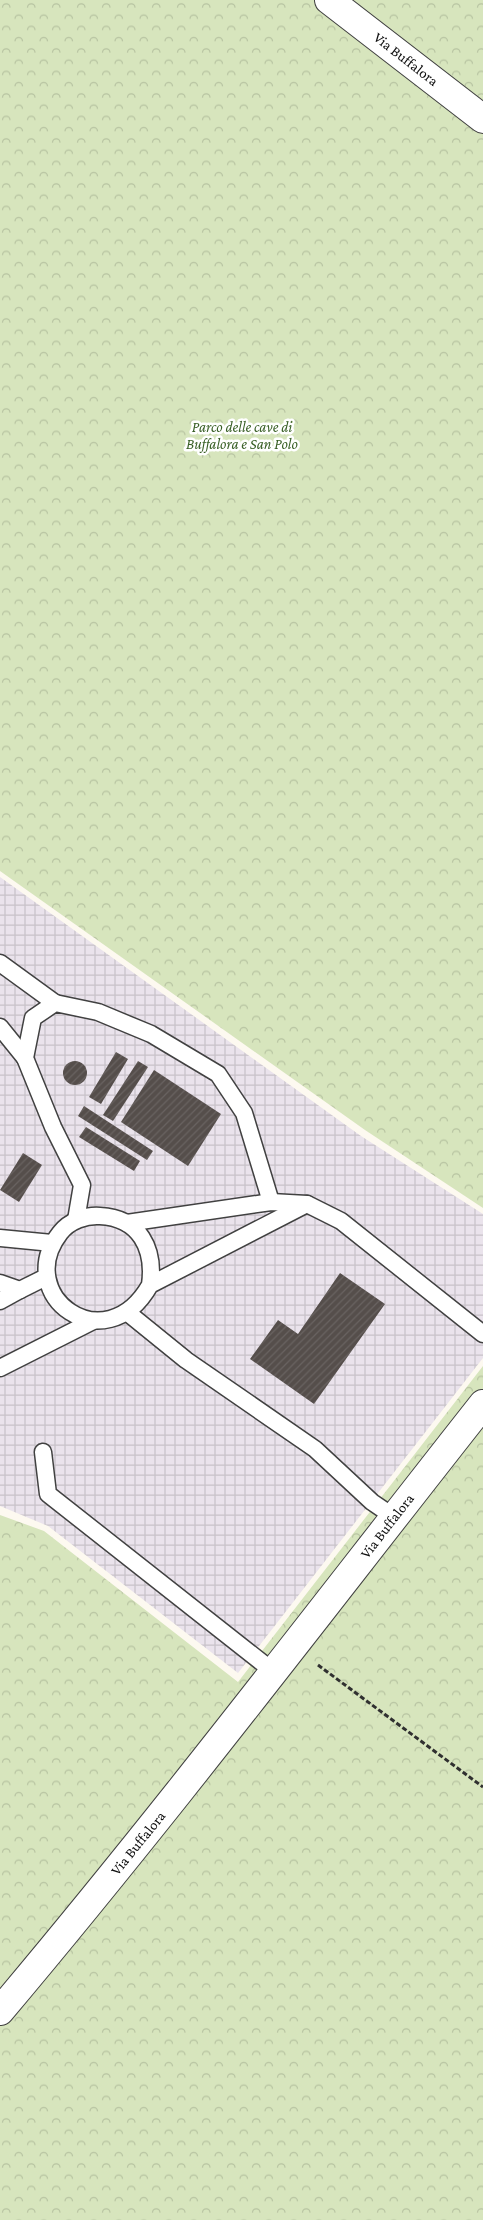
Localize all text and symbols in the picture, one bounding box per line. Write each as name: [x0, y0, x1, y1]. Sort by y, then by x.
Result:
street label: Via Buffalora: [371, 29, 441, 89]
park label: Parco delle cave di Buffalora e San Polo: [186, 419, 298, 453]
street label: Via Buffalora: [357, 1491, 417, 1561]
street label: Via Buffalora: [107, 1808, 169, 1878]

